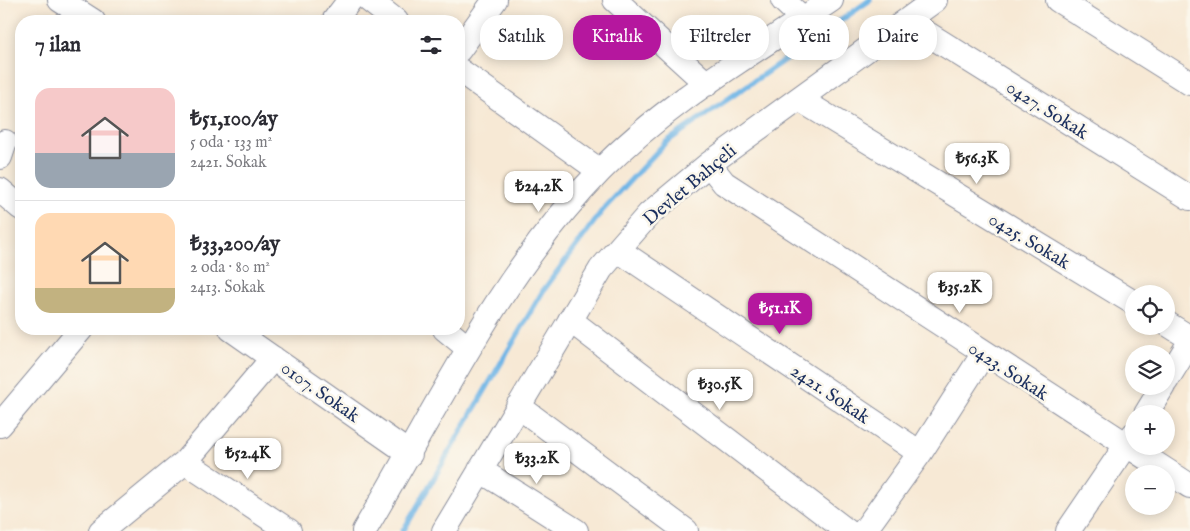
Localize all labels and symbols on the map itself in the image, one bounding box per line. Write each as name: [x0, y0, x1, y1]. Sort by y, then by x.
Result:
street label: 0427. Sokak: [1001, 76, 1093, 146]
street label: Devlet Bahçeli: [639, 139, 742, 232]
pin: ₺56.3K: [936, 142, 1018, 185]
pin: ₺24.2K: [498, 170, 580, 213]
street label: 0425. Sokak: [984, 208, 1075, 276]
pin: ₺35.2K: [919, 272, 1001, 314]
pin: ₺51.1K: [739, 292, 821, 335]
street label: 0423. Sokak: [963, 337, 1053, 407]
street label: 0107. Sokak: [276, 357, 365, 429]
street label: 2421. Sokak: [785, 359, 875, 430]
pin: ₺30.5K: [679, 368, 761, 411]
pin: ₺52.4K: [207, 438, 289, 480]
pin: ₺33.2K: [496, 442, 578, 485]

